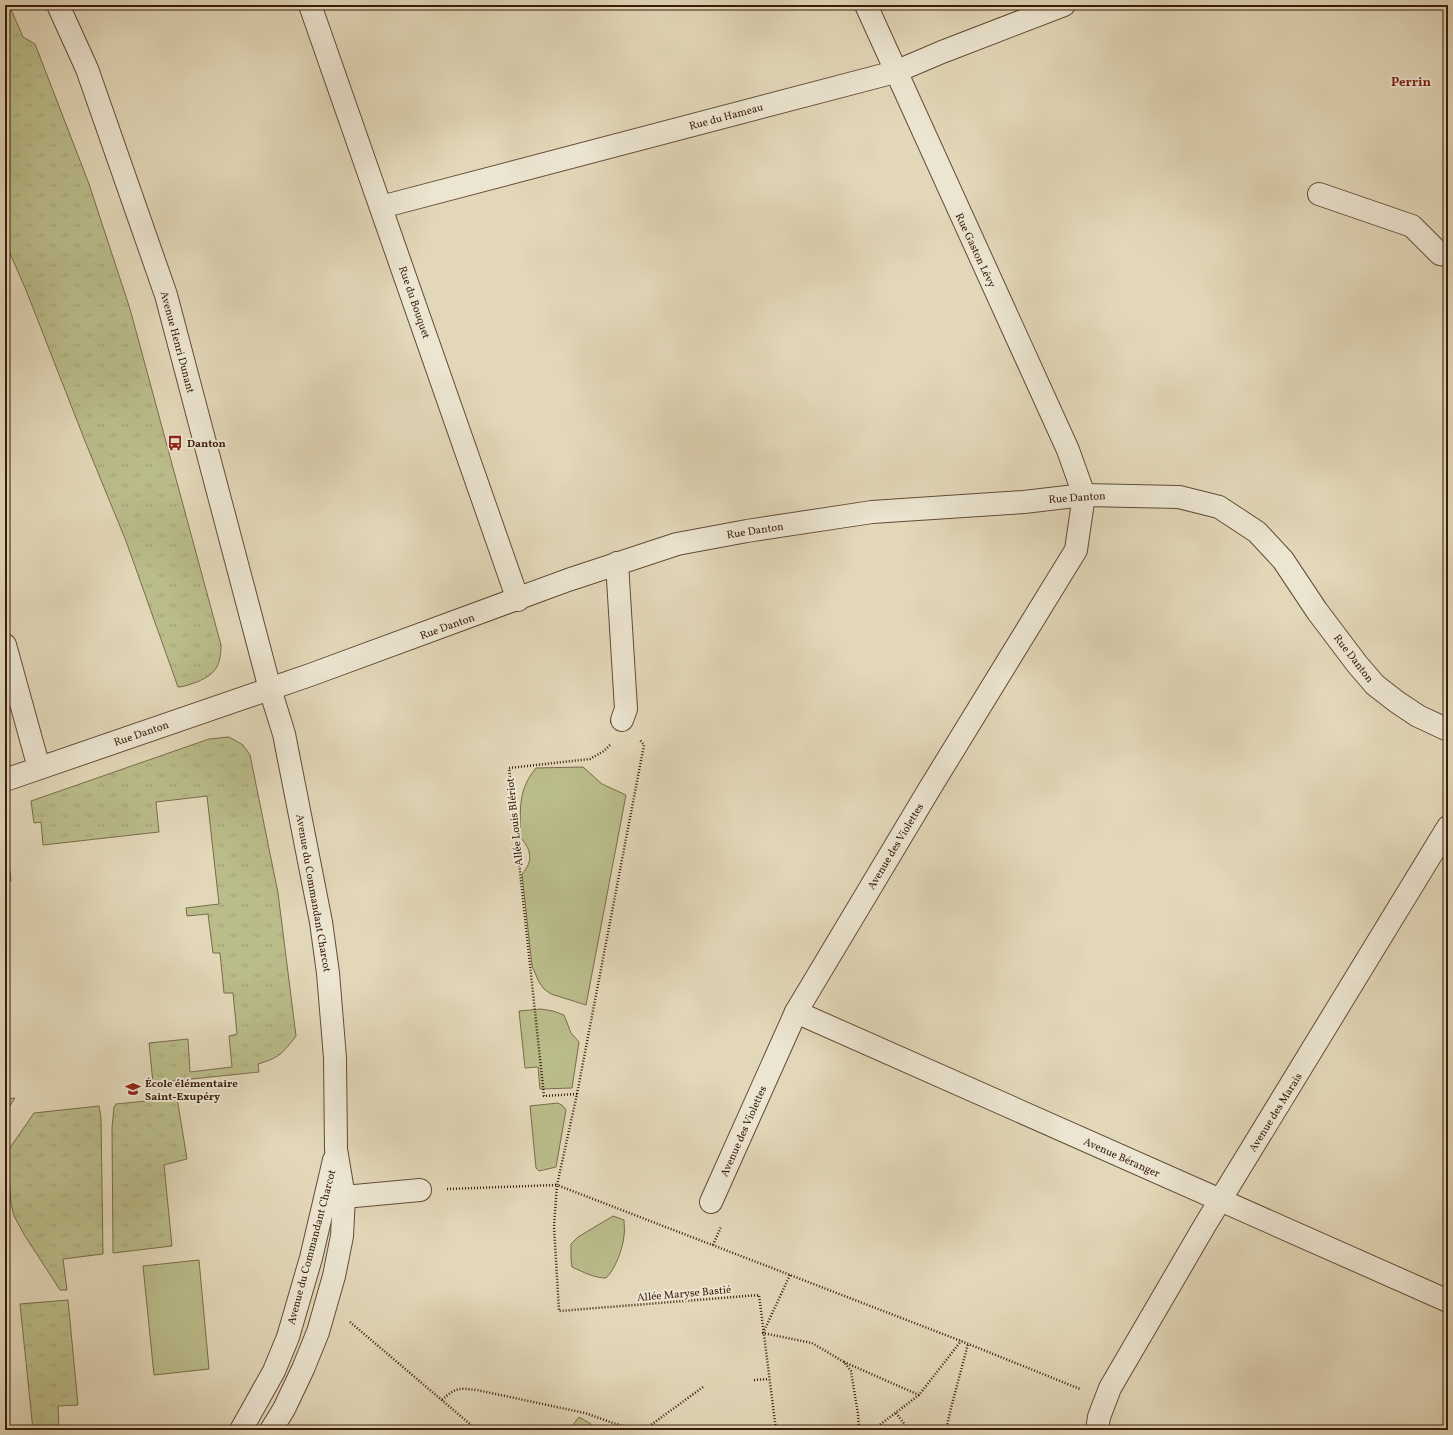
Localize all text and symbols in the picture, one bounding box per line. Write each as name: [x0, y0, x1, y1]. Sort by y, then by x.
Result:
district label: Perrin: [1391, 74, 1432, 92]
street label: Rue du Hameau: [688, 100, 765, 135]
street label: Rue Gaston Lévy: [951, 211, 999, 290]
street label: Rue du Bouquet: [394, 264, 433, 341]
street label: Avenue Henri Dunant: [156, 290, 197, 395]
bus stop icon: Danton: [166, 434, 184, 452]
place label: Danton: [187, 437, 226, 452]
street label: Rue Danton: [1048, 489, 1107, 508]
street label: Rue Danton: [726, 520, 785, 543]
street label: Rue Danton: [418, 610, 477, 644]
street label: Rue Danton: [1329, 632, 1377, 686]
street label: Rue Danton: [112, 718, 171, 751]
street label: Allée Louis Blériot: [503, 777, 528, 867]
street label: Avenue des Violettes: [865, 801, 928, 893]
street label: Avenue du Commandant Charcot: [291, 813, 334, 974]
street label: Avenue des Marais: [1246, 1070, 1307, 1155]
place label: École élémentaire Saint-Exupéry: [145, 1077, 238, 1105]
school or university icon: École élémentaire Saint-Exupéry: [124, 1080, 142, 1098]
street label: Avenue des Violettes: [718, 1083, 771, 1179]
street label: Avenue Béranger: [1081, 1135, 1162, 1182]
street label: Avenue du Commandant Charcot: [284, 1168, 340, 1327]
street label: Allée Maryse Bastié: [636, 1283, 732, 1306]

